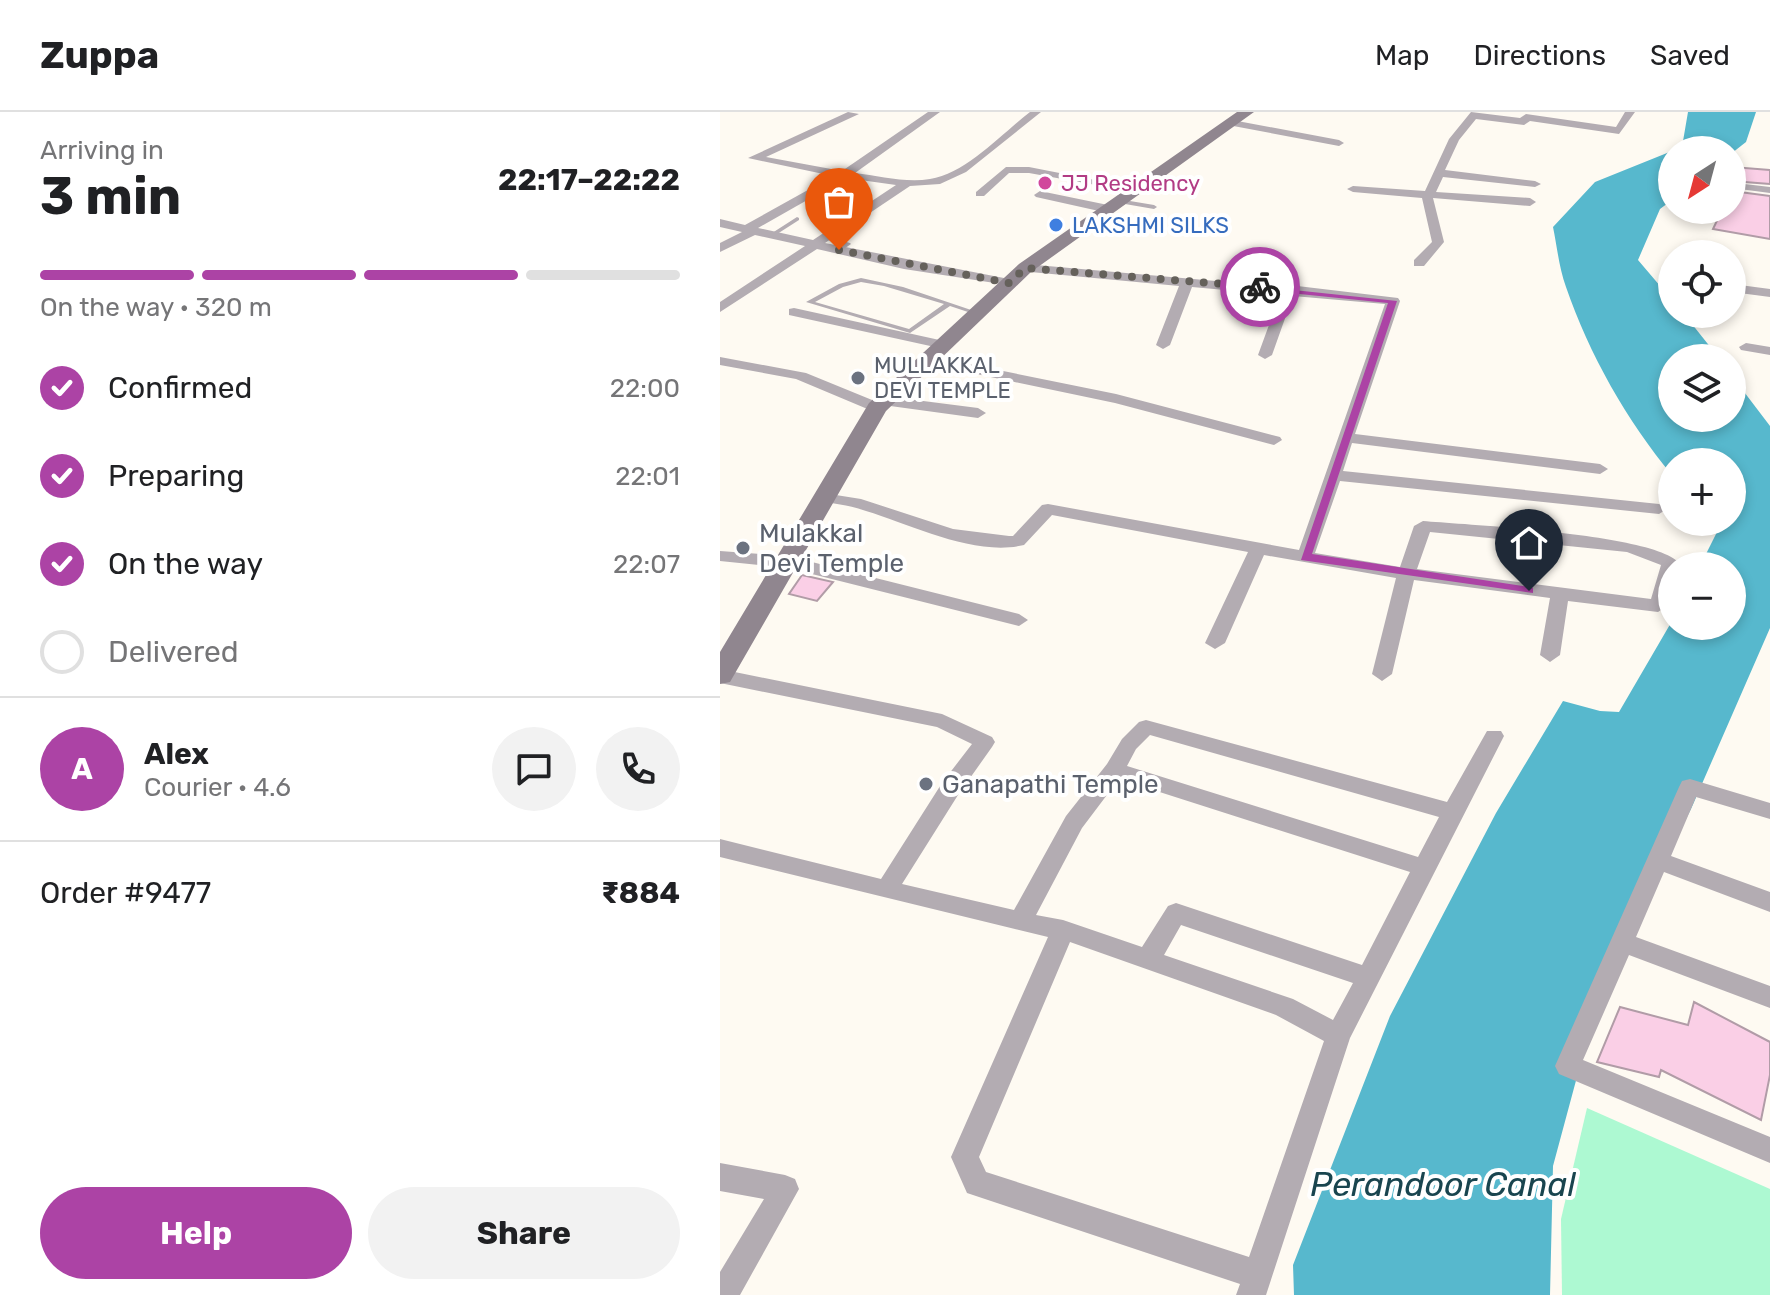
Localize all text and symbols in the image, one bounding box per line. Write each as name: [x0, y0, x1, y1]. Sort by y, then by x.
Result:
text: Zuppa: [40, 32, 159, 78]
text: Map: [1375, 39, 1429, 72]
text: Directions: [1473, 39, 1606, 72]
text: Saved: [1650, 39, 1730, 72]
text: Arriving in: [40, 135, 164, 166]
north arrow: [1658, 136, 1746, 224]
map controls: [1658, 136, 1746, 640]
text: 22:17–22:22: [498, 162, 680, 198]
text: 3 min: [40, 165, 181, 227]
pin: [805, 168, 873, 250]
place label: JJ Residency: [1061, 170, 1200, 197]
marker: JJ Residency: [1036, 174, 1054, 192]
icon: bag: [817, 180, 861, 224]
place label: LAKSHMI SILKS: [1072, 212, 1229, 239]
marker: LAKSHMI SILKS: [1047, 216, 1065, 234]
button: locate: [1658, 240, 1746, 328]
courier: [1220, 247, 1300, 327]
icon: bike: [1238, 265, 1282, 309]
text: On the way · 320 m: [40, 292, 272, 323]
button: layers: [1658, 344, 1746, 432]
place label: MULLAKKAL DEVI TEMPLE: [874, 352, 1011, 404]
icon: check: [40, 366, 84, 410]
marker: MULLAKKAL DEVI TEMPLE: [849, 369, 867, 387]
text: Confirmed: [108, 370, 252, 406]
text: 22:00: [610, 373, 680, 404]
button: +: [1658, 448, 1746, 536]
icon: check: [40, 454, 84, 498]
text: Preparing: [108, 458, 244, 494]
text: 22:01: [615, 461, 680, 492]
pin: [1495, 509, 1563, 591]
place label: Mulakkal Devi Temple: [759, 518, 904, 579]
icon: home: [1507, 521, 1551, 565]
marker: Mulakkal Devi Temple: [734, 539, 752, 557]
icon: check: [40, 542, 84, 586]
text: On the way: [108, 546, 263, 582]
text: 22:07: [613, 549, 680, 580]
button: −: [1658, 552, 1746, 640]
text: Delivered: [108, 634, 239, 670]
button: chat: [492, 727, 576, 811]
button: phone: [596, 727, 680, 811]
text: Alex: [144, 736, 209, 772]
text: A: [71, 751, 93, 787]
place label: Ganapathi Temple: [942, 769, 1159, 800]
text: Courier · 4.6: [144, 772, 291, 803]
marker: Ganapathi Temple: [917, 775, 935, 793]
text: Order #9477: [40, 875, 211, 911]
text: ₹884: [601, 875, 680, 911]
water label: Perandoor Canal: [1310, 1164, 1576, 1205]
button: Help: [40, 1187, 352, 1279]
button: Share: [368, 1187, 680, 1279]

